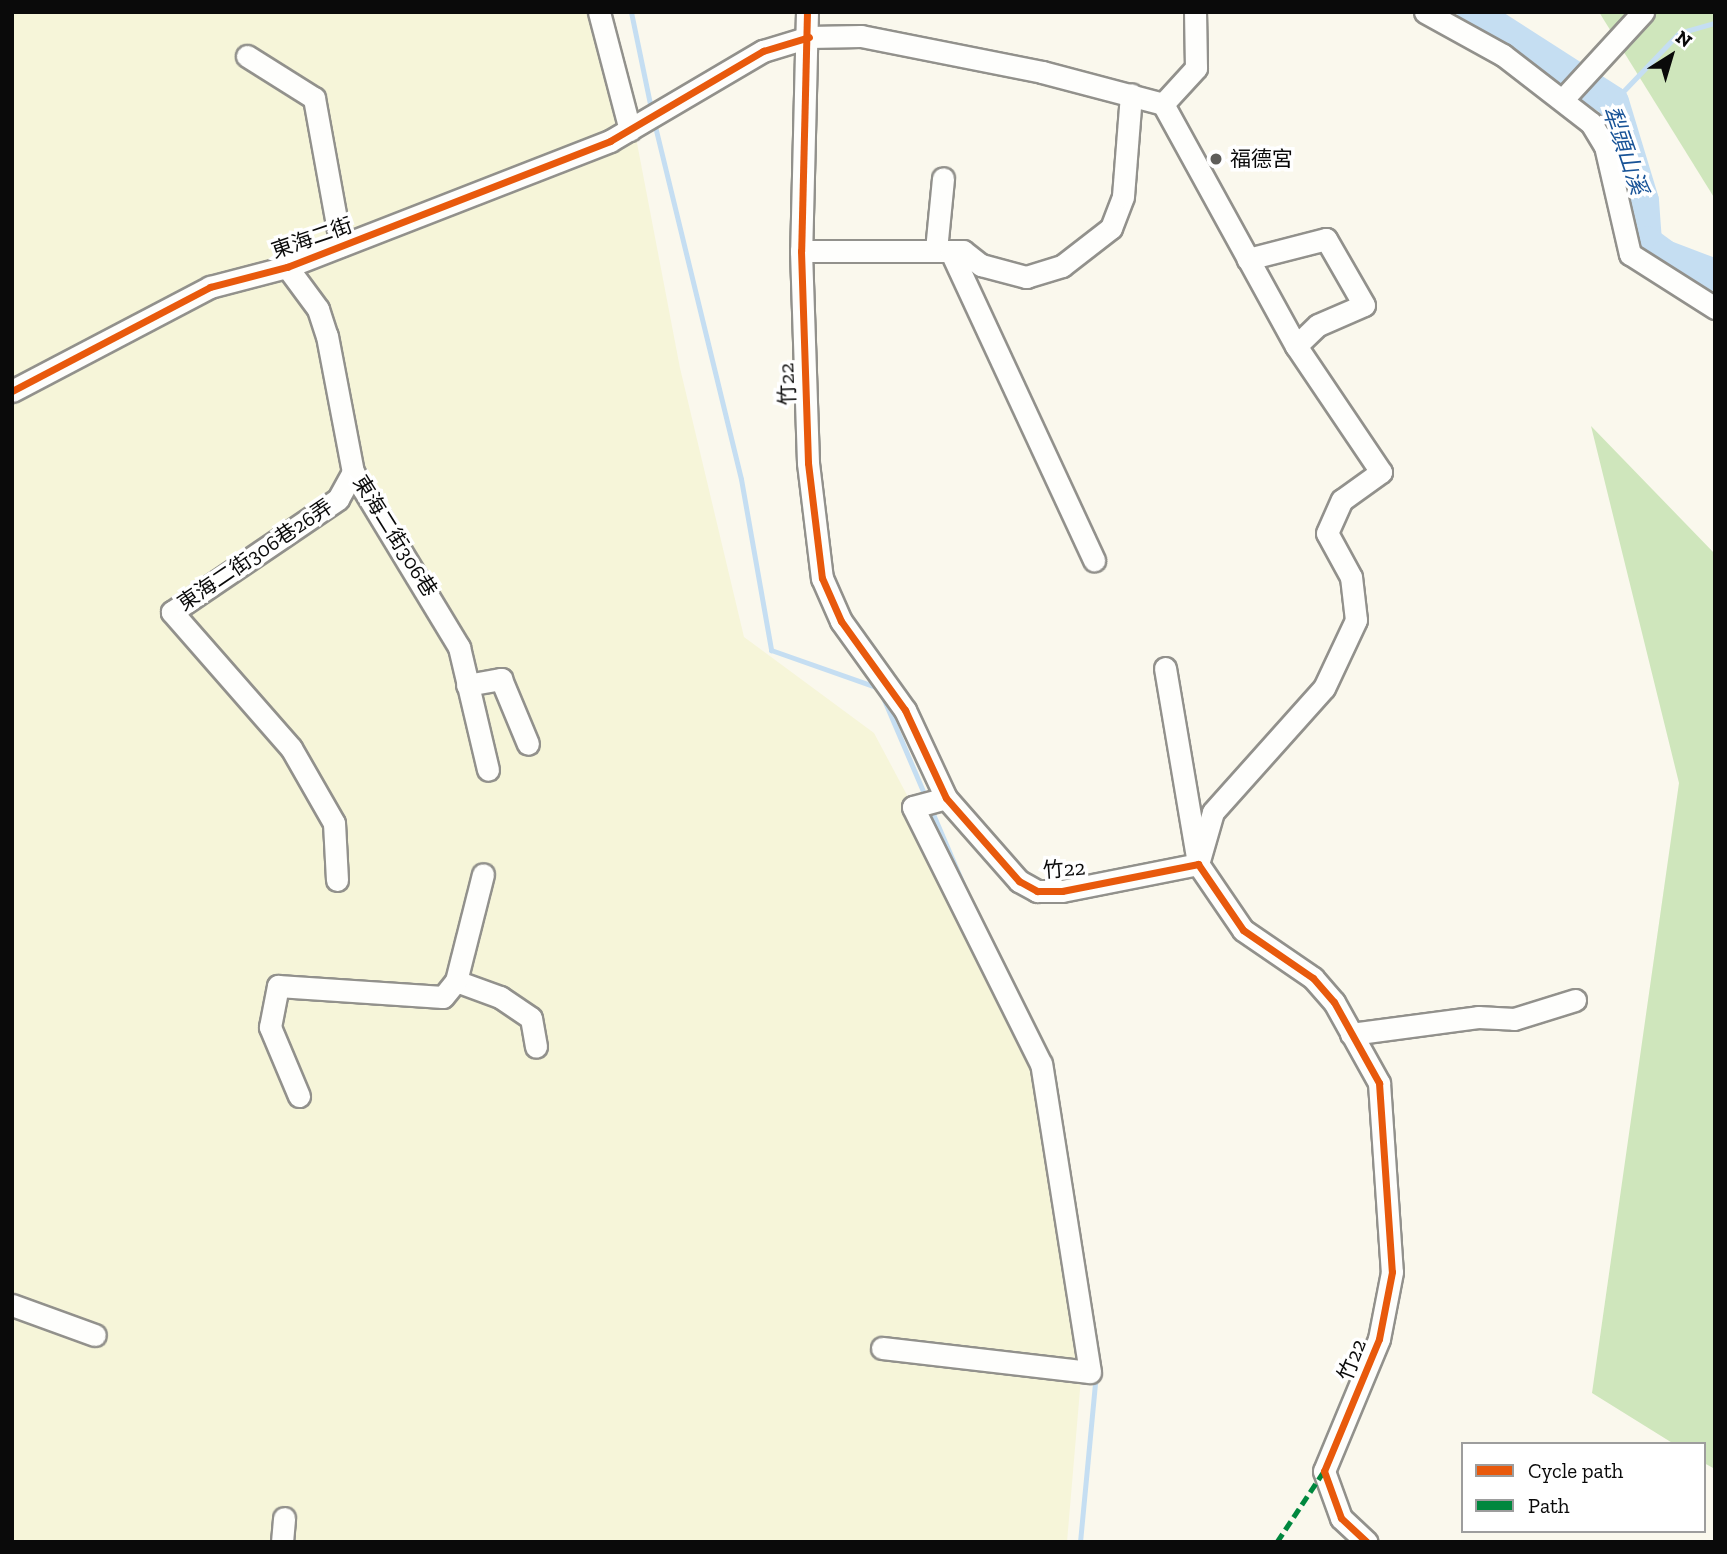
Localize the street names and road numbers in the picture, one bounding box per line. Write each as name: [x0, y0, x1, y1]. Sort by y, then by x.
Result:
street label: 東海二街: [268, 212, 356, 264]
street label: 竹22: [774, 362, 800, 406]
street label: 東海二街306巷: [348, 471, 442, 601]
street label: 東海二街306巷26弄: [173, 494, 337, 616]
street label: 竹22: [1042, 855, 1086, 883]
street label: 竹22: [1332, 1336, 1372, 1384]

